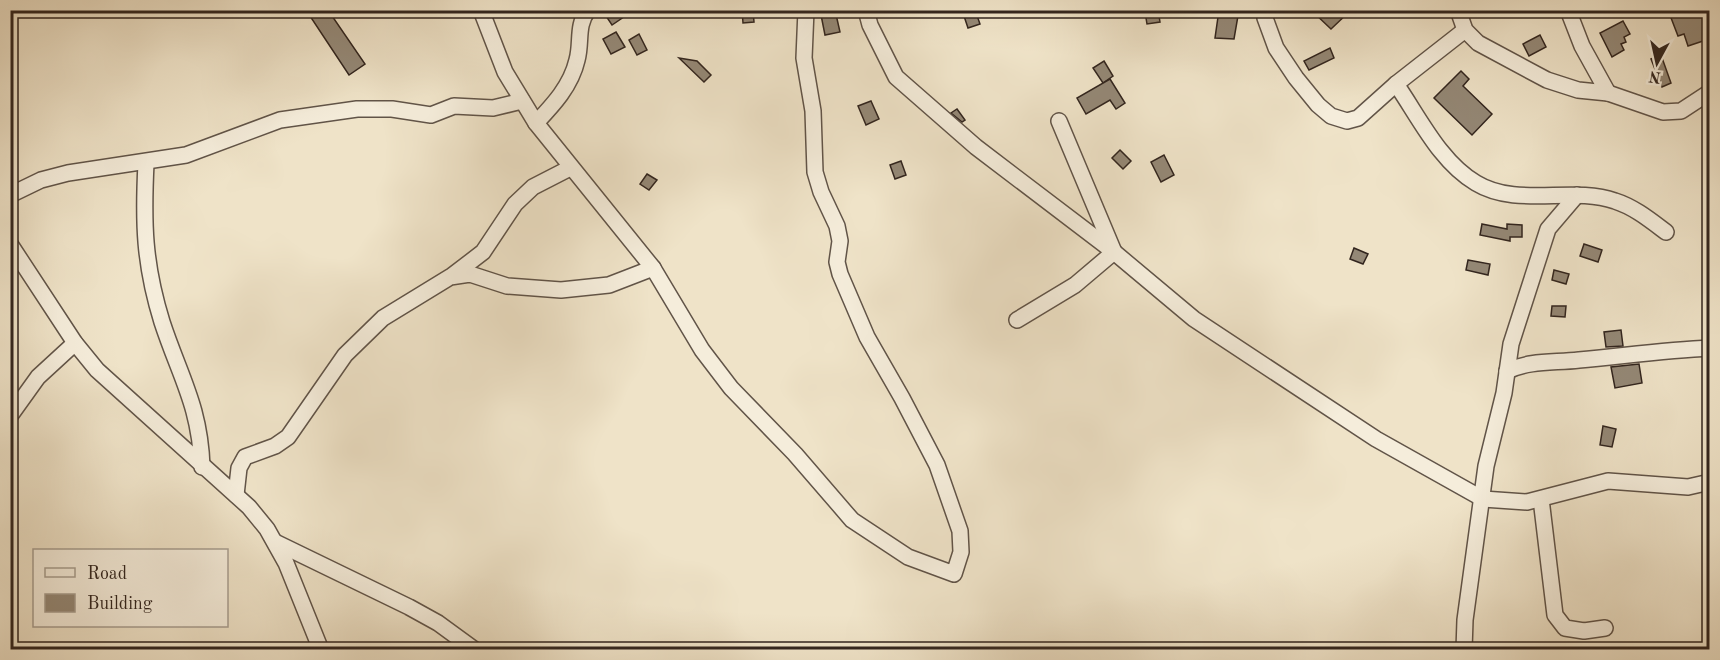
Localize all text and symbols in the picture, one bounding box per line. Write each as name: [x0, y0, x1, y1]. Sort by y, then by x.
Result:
north arrow: [1627, 33, 1687, 93]
text: N: [1647, 67, 1662, 85]
legend: [33, 549, 228, 627]
text: Road: [87, 565, 127, 583]
text: Building: [87, 595, 153, 613]

